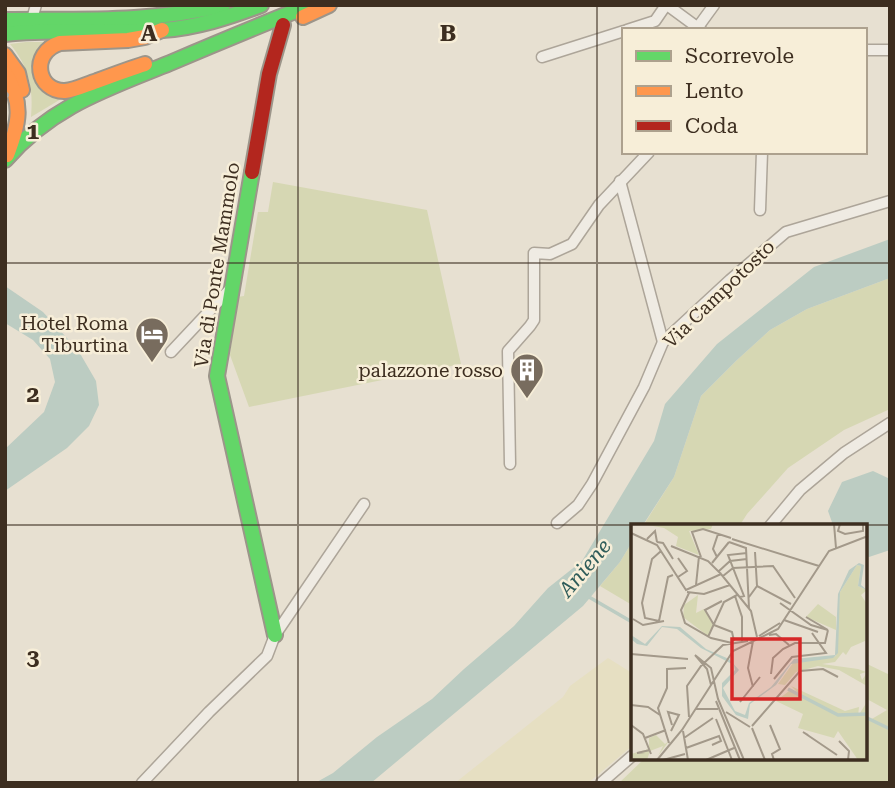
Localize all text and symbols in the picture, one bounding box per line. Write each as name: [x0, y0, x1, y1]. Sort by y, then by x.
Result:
text: A: [141, 20, 158, 47]
text: B: [440, 20, 456, 47]
legend: [622, 28, 867, 154]
text: Scorrevole: [685, 44, 794, 68]
text: Lento: [685, 79, 744, 103]
text: Coda: [685, 114, 739, 138]
text: 1: [27, 118, 40, 145]
street label: Via di Ponte Mammolo: [189, 161, 245, 369]
street label: Via Campotosto: [659, 235, 779, 353]
place label: Hotel Roma Tiburtina: [21, 312, 129, 357]
hotel icon: Hotel Roma Tiburtina: [133, 315, 171, 364]
building icon: palazzone rosso: [508, 351, 546, 400]
place label: palazzone rosso: [358, 359, 503, 382]
text: 2: [27, 381, 39, 408]
inset map: [631, 524, 867, 760]
water label: Aniene: [553, 534, 616, 603]
text: 3: [27, 644, 40, 671]

